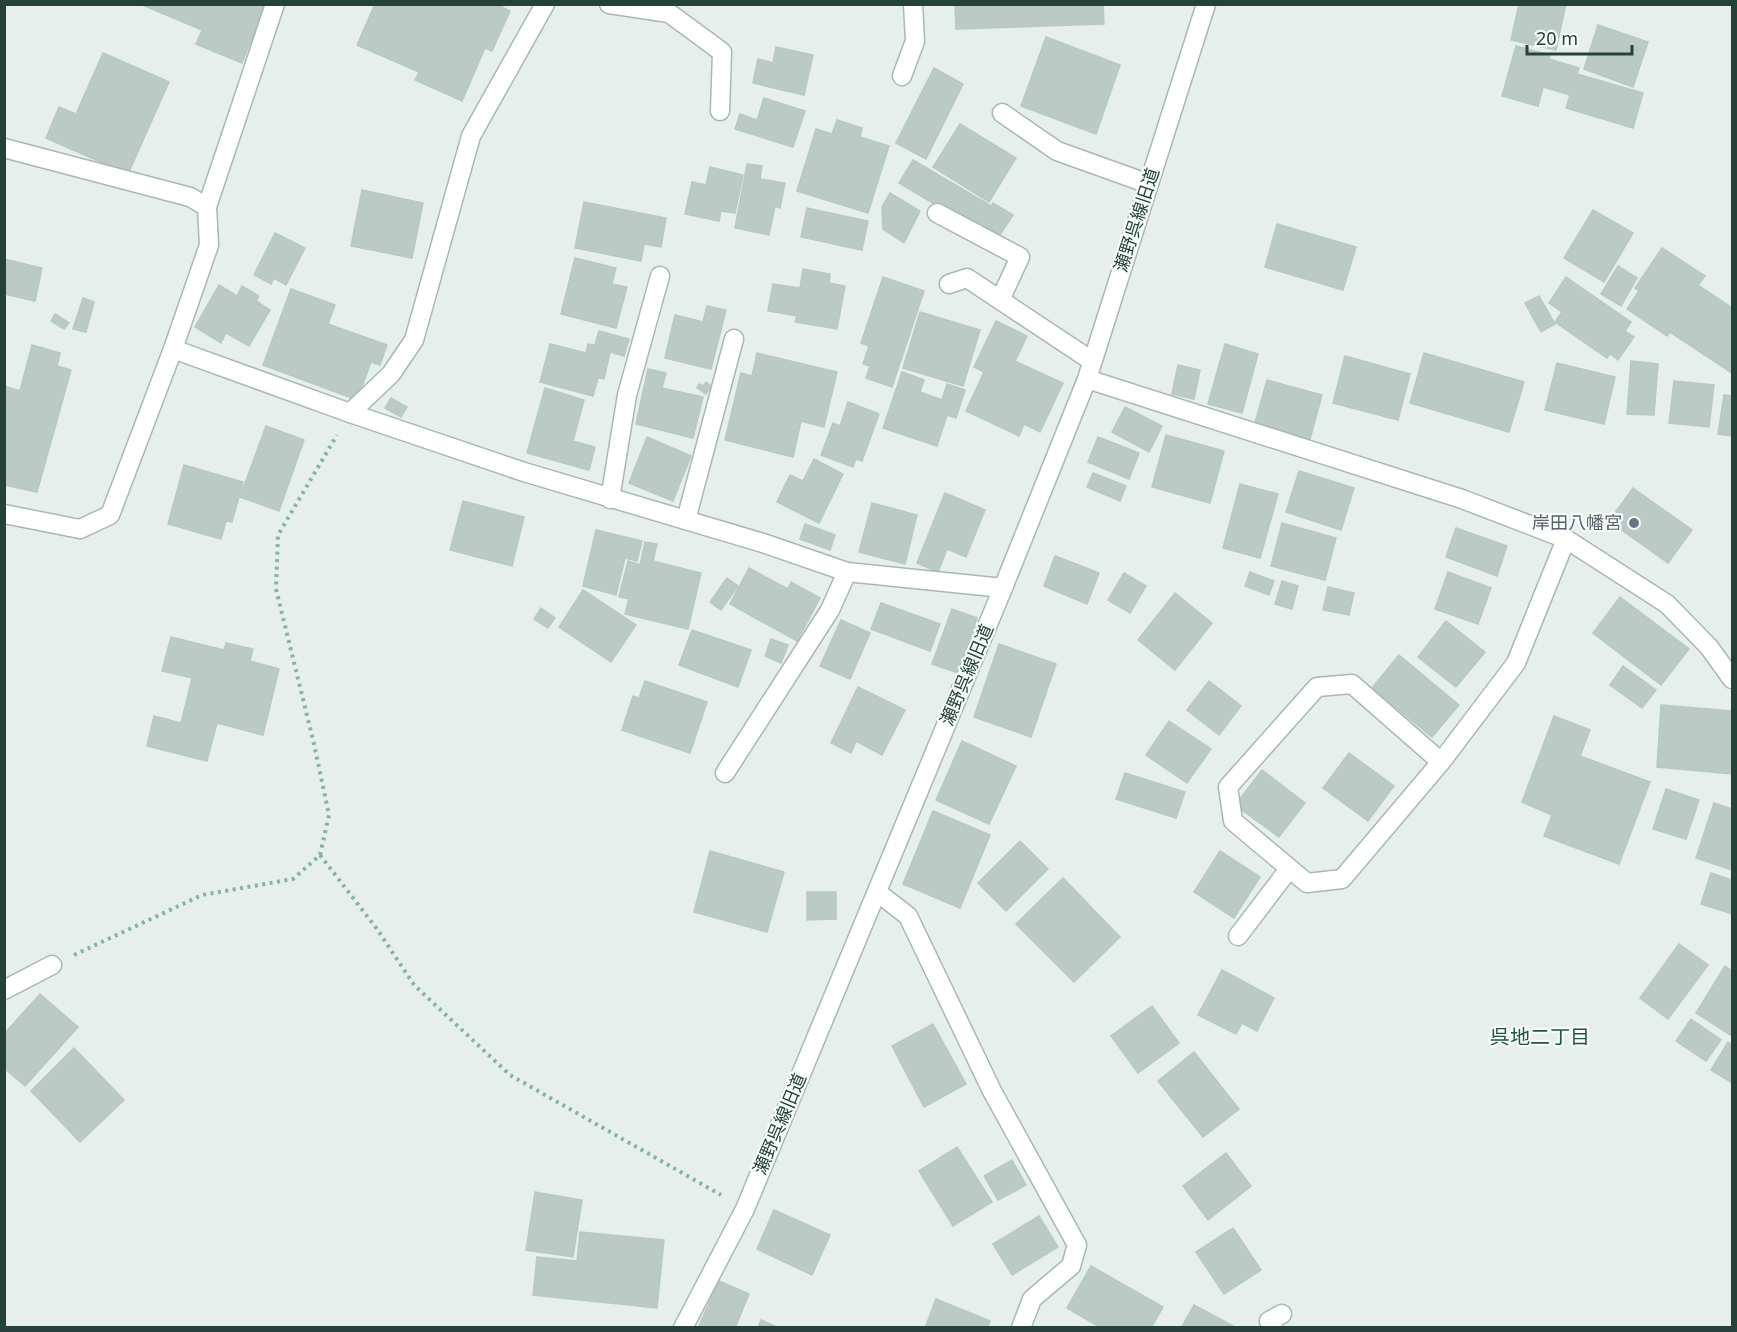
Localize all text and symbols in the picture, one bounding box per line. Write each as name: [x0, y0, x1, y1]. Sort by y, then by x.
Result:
scale bar: [1527, 18, 1632, 56]
text: 20 m: [1536, 26, 1578, 50]
street label: 瀬野呉線旧道: [1108, 165, 1164, 275]
place label: 岸田八幡宮: [1532, 510, 1622, 534]
marker: 岸田八幡宮: [1627, 516, 1641, 530]
street label: 瀬野呉線旧道: [934, 620, 998, 729]
district label: 呉地二丁目: [1490, 1023, 1590, 1050]
street label: 瀬野呉線旧道: [747, 1069, 811, 1178]

